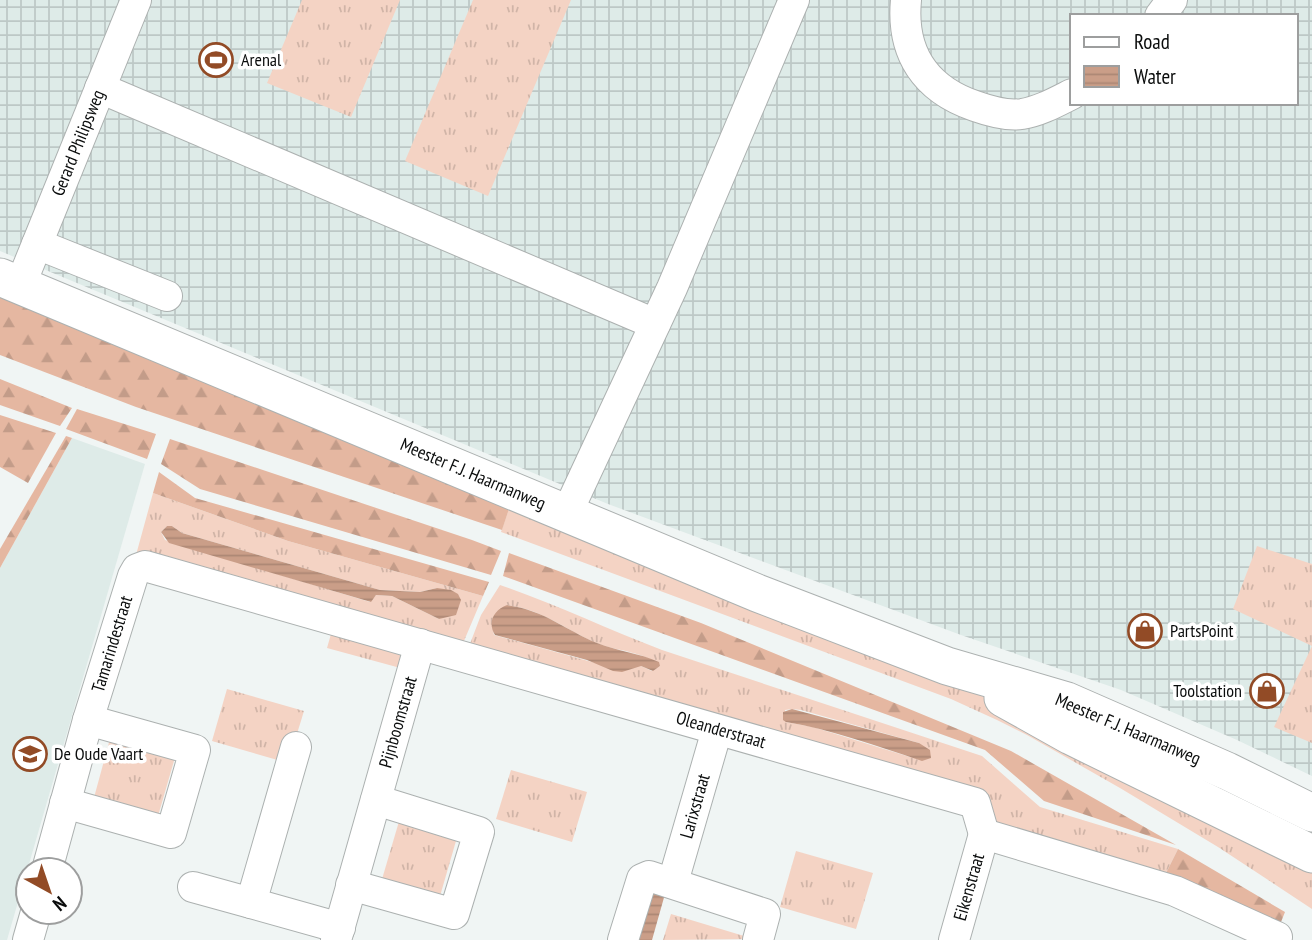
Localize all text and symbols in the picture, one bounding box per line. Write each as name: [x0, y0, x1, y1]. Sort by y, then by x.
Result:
legend: [1070, 14, 1298, 105]
text: Road: [1134, 28, 1170, 55]
sports icon: Arenal: [197, 41, 235, 79]
place label: Arenal: [241, 48, 282, 71]
text: Water: [1134, 63, 1176, 90]
street label: Gerard Philipsweg: [46, 86, 109, 199]
street label: Meester F.J. Haarmanweg: [397, 433, 549, 515]
street label: Tamarindestraat: [86, 593, 137, 695]
shop icon: PartsPoint: [1126, 612, 1164, 650]
place label: PartsPoint: [1170, 619, 1233, 642]
shop icon: Toolstation: [1248, 672, 1286, 710]
street label: Pijnboomstraat: [373, 673, 422, 770]
place label: Toolstation: [1173, 679, 1242, 702]
street label: Meester F.J. Haarmanweg: [1052, 688, 1204, 770]
street label: Oleanderstraat: [674, 706, 769, 753]
school or university icon: De Oude Vaart: [11, 735, 49, 773]
place label: De Oude Vaart: [54, 742, 143, 765]
street label: Larixstraat: [674, 771, 715, 841]
street label: Eikenstraat: [948, 850, 989, 923]
north arrow: [14, 856, 84, 926]
text: N: [48, 892, 72, 917]

